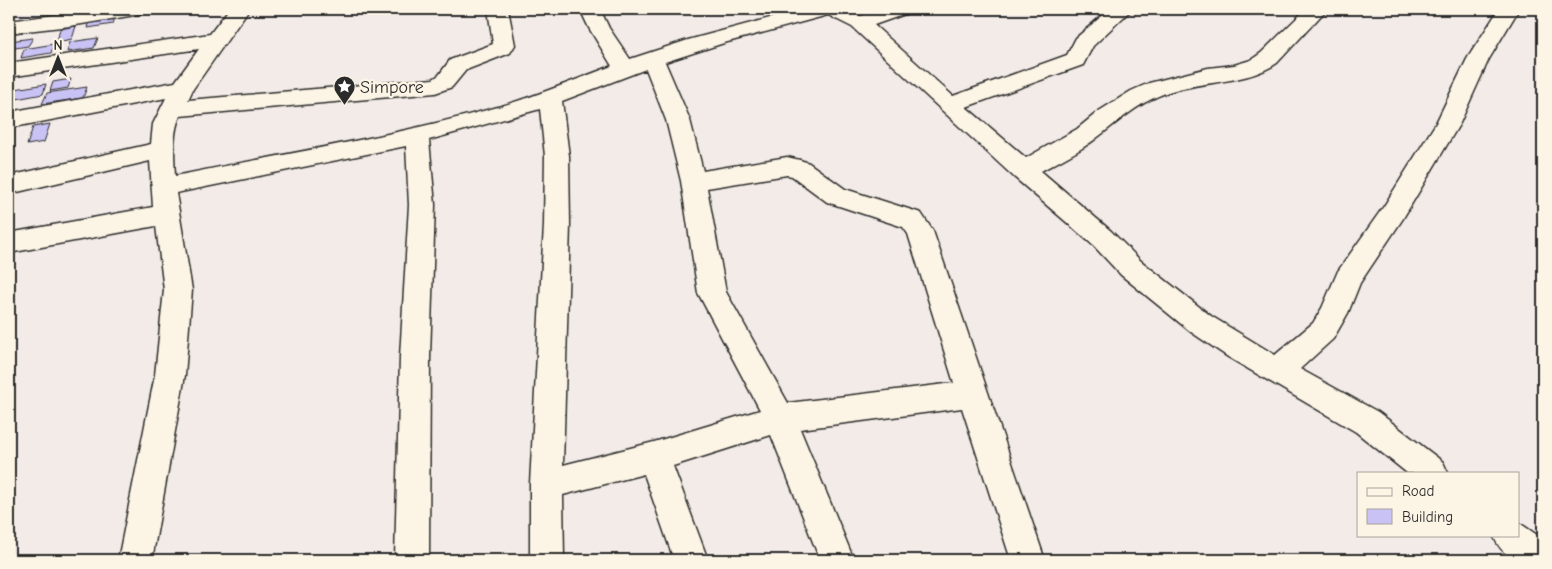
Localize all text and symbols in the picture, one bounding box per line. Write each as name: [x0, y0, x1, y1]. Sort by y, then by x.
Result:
north arrow: [32, 32, 82, 82]
text: N: [53, 37, 63, 54]
place icon: Simpore: [332, 75, 356, 106]
place label: Simpore: [360, 77, 424, 98]
legend: [1357, 472, 1520, 536]
text: Road: [1402, 482, 1434, 500]
text: Building: [1402, 508, 1453, 526]

